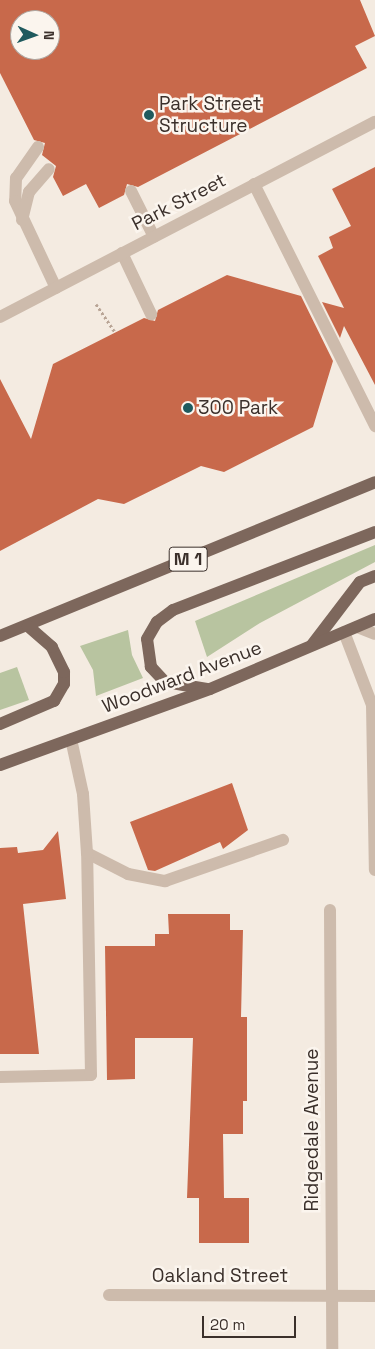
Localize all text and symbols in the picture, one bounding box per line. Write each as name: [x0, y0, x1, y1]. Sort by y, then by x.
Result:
north arrow: [10, 10, 60, 60]
text: N: [40, 30, 58, 40]
place label: Park Street Structure: [159, 93, 261, 137]
marker: Park Street Structure: [143, 109, 155, 121]
street label: Park Street: [128, 169, 230, 235]
place label: 300 Park: [198, 397, 278, 419]
marker: 300 Park: [182, 402, 194, 414]
road number: M 1: [168, 544, 208, 574]
street label: Woodward Avenue: [99, 636, 265, 718]
street label: Ridgedale Avenue: [301, 1048, 323, 1212]
street label: Oakland Street: [152, 1265, 288, 1287]
scale bar: [205, 1306, 299, 1338]
text: 20 m: [210, 1315, 245, 1334]

